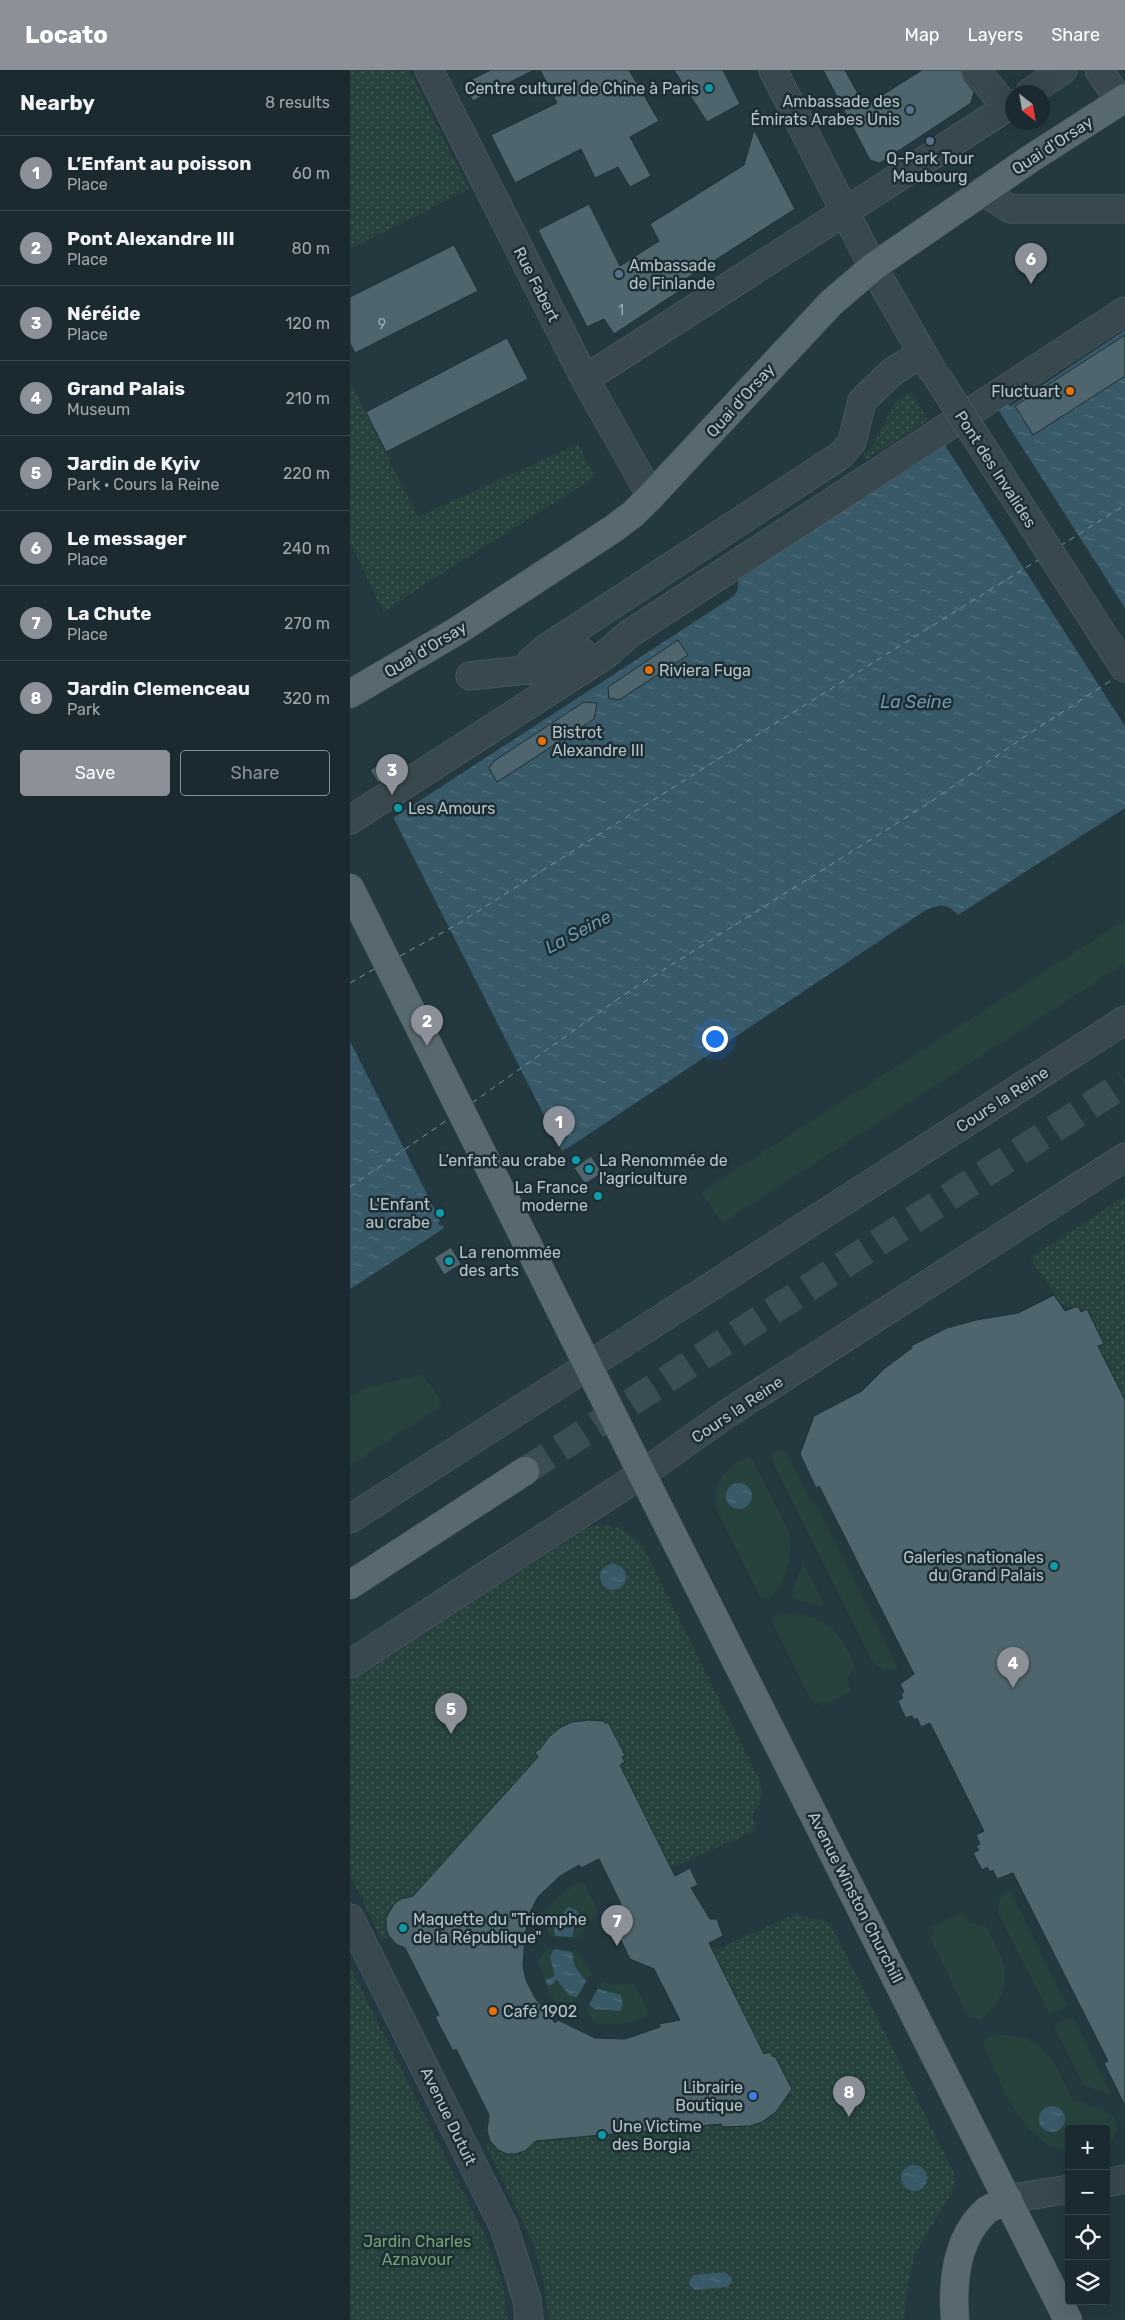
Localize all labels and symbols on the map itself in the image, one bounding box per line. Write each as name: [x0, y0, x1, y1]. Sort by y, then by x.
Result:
place label: Centre culturel de Chine à Paris: [465, 79, 699, 98]
marker: Centre culturel de Chine à Paris: [703, 82, 715, 94]
north arrow: [1005, 85, 1050, 130]
place label: Ambassade des Émirats Arabes Unis: [751, 92, 900, 129]
marker: Ambassade des Émirats Arabes Unis: [904, 104, 916, 116]
street label: Quai d'Orsay: [1008, 112, 1096, 179]
marker: Q-Park Tour Maubourg: [924, 135, 936, 147]
place label: Q-Park Tour Maubourg: [886, 149, 974, 186]
pin: 6: [1015, 243, 1047, 284]
street label: Rue Fabert: [510, 244, 564, 325]
place label: Ambassade de Finlande: [629, 256, 716, 293]
marker: Ambassade de Finlande: [613, 268, 625, 280]
house number: 1: [618, 302, 624, 319]
house number: 9: [378, 316, 386, 333]
street label: Quai d'Orsay: [702, 359, 779, 441]
place label: Fluctuart: [991, 382, 1060, 401]
marker: Fluctuart: [1064, 385, 1076, 397]
street label: Pont des Invalides: [951, 407, 1040, 531]
street label: Quai d'Orsay: [381, 617, 470, 681]
place label: Riviera Fuga: [659, 661, 751, 680]
marker: Riviera Fuga: [643, 664, 655, 676]
water label: La Seine: [880, 691, 952, 713]
place label: Bistrot Alexandre III: [552, 723, 644, 760]
marker: Bistrot Alexandre III: [536, 735, 548, 747]
pin: 3: [376, 754, 408, 795]
place label: Les Amours: [408, 799, 495, 818]
marker: Les Amours: [392, 802, 404, 814]
water label: La Seine: [541, 905, 615, 959]
pin: 2: [411, 1005, 443, 1046]
your location: [702, 1026, 728, 1052]
street label: Cours la Reine: [953, 1063, 1052, 1136]
pin: 1: [543, 1106, 575, 1147]
place label: L’enfant au crabe: [438, 1151, 566, 1170]
place label: La Renommée de l'agriculture: [599, 1151, 728, 1188]
marker: L’enfant au crabe: [570, 1154, 582, 1166]
marker: La Renommée de l'agriculture: [583, 1163, 595, 1175]
place label: La France moderne: [515, 1178, 588, 1215]
marker: La France moderne: [592, 1190, 604, 1202]
place label: L'Enfant au crabe: [366, 1195, 430, 1232]
marker: L'Enfant au crabe: [434, 1207, 446, 1219]
place label: La renommée des arts: [459, 1243, 561, 1280]
marker: La renommée des arts: [443, 1255, 455, 1267]
street label: Cours la Reine: [688, 1372, 787, 1447]
place label: Galeries nationales du Grand Palais: [903, 1548, 1044, 1585]
marker: Galeries nationales du Grand Palais: [1048, 1560, 1060, 1572]
pin: 4: [997, 1647, 1029, 1688]
pin: 5: [435, 1693, 467, 1734]
street label: Avenue Winston Churchill: [804, 1809, 907, 1986]
pin: 7: [601, 1905, 633, 1946]
place label: Maquette du "Triomphe de la République": [413, 1910, 587, 1947]
marker: Maquette du "Triomphe de la République": [397, 1922, 409, 1934]
place label: Café 1902: [503, 2002, 577, 2021]
marker: Café 1902: [487, 2005, 499, 2017]
street label: Avenue Dutuit: [417, 2064, 480, 2168]
pin: 8: [833, 2076, 865, 2117]
place label: Librairie Boutique: [675, 2078, 743, 2115]
marker: Librairie Boutique: [747, 2090, 759, 2102]
place label: Une Victime des Borgia: [612, 2117, 702, 2154]
marker: Une Victime des Borgia: [596, 2129, 608, 2141]
park label: Jardin Charles Aznavour: [363, 2232, 471, 2269]

